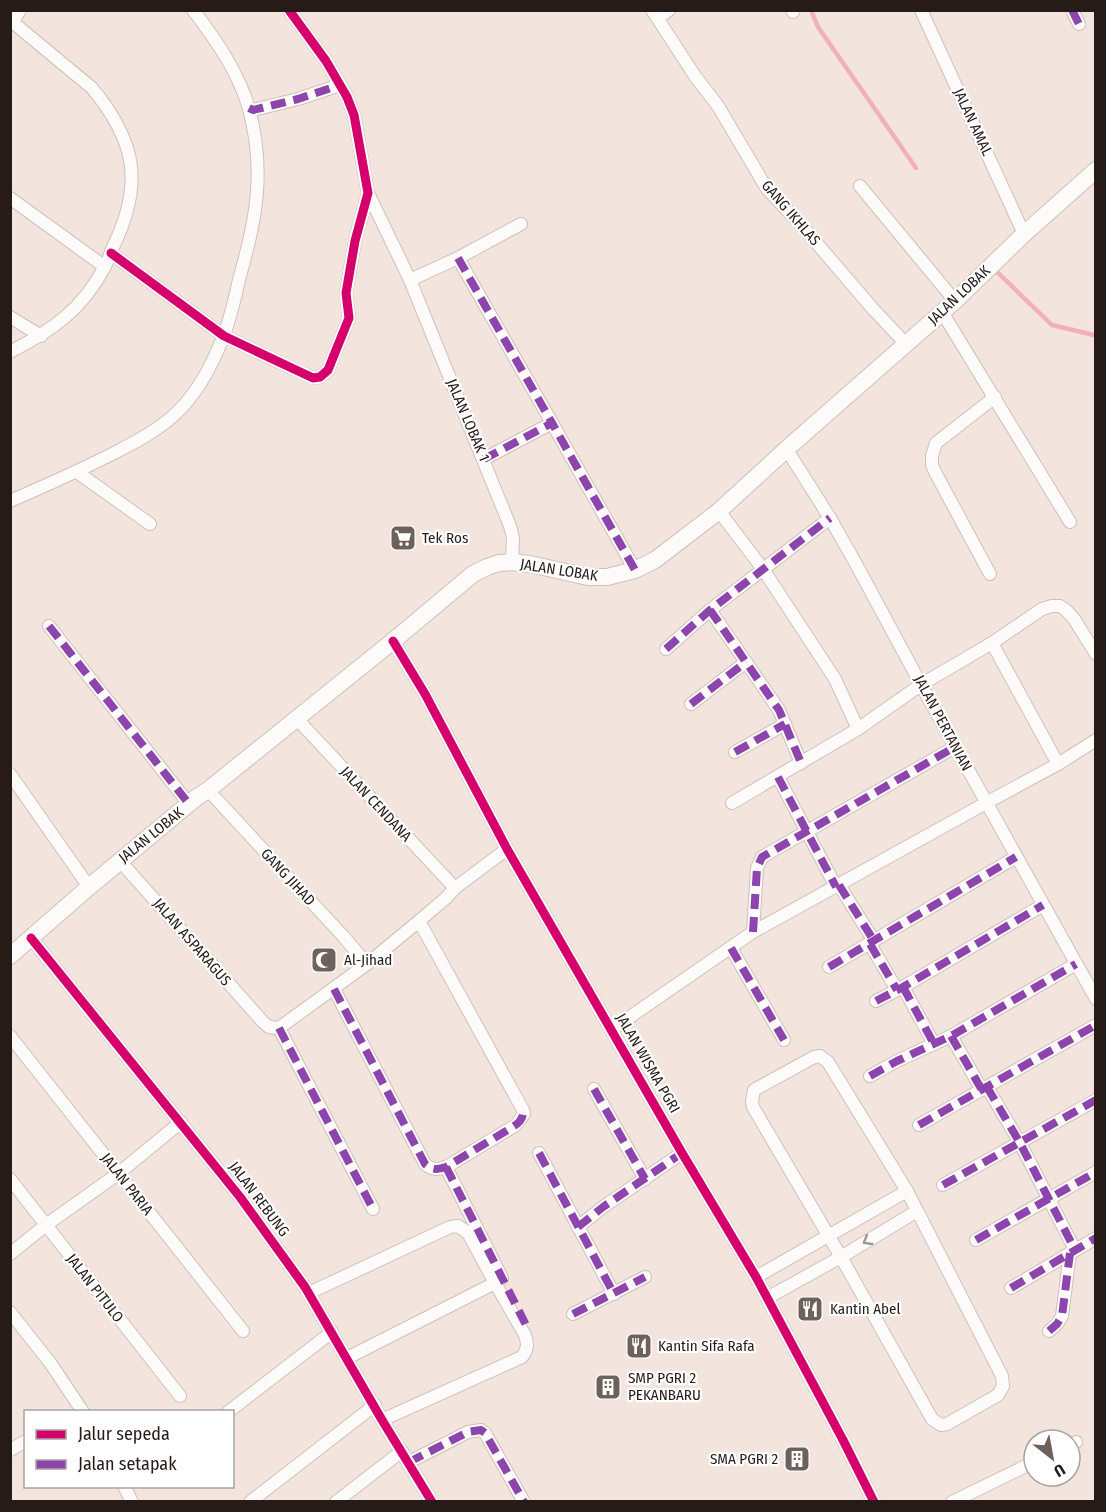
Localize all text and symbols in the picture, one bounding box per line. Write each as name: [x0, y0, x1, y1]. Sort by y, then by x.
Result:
street label: JALAN AMAL: [950, 85, 997, 159]
street label: GANG IKHLAS: [758, 177, 824, 249]
street label: JALAN LOBAK: [924, 262, 994, 328]
street label: JALAN LOBAK 1: [443, 376, 493, 464]
supermarket icon: Tek Ros: [388, 523, 418, 553]
place label: Tek Ros: [422, 529, 468, 547]
street label: JALAN LOBAK: [519, 555, 599, 585]
street label: JALAN PERTANIAN: [910, 672, 976, 774]
street label: JALAN CENDANA: [337, 763, 416, 845]
street label: JALAN LOBAK: [115, 803, 187, 867]
street label: GANG JIHAD: [257, 845, 319, 909]
street label: JALAN ASPARAGUS: [149, 895, 235, 989]
mosque icon: Al-Jihad: [309, 945, 339, 975]
place label: Al-Jihad: [344, 951, 392, 969]
street label: JALAN WISMA PGRI: [612, 1010, 684, 1116]
street label: JALAN PARIA: [97, 1149, 157, 1219]
street label: JALAN REBUNG: [225, 1158, 293, 1240]
one-way arrow: [863, 1233, 873, 1245]
street label: JALAN PITULO: [63, 1250, 127, 1326]
restaurant icon: Kantin Abel: [795, 1294, 825, 1324]
place label: Kantin Abel: [830, 1300, 900, 1318]
restaurant icon: Kantin Sifa Rafa: [624, 1331, 654, 1361]
place label: Kantin Sifa Rafa: [658, 1337, 755, 1355]
place label: SMP PGRI 2 PEKANBARU: [628, 1369, 701, 1404]
building icon: SMP PGRI 2 PEKANBARU: [593, 1372, 623, 1402]
legend: [24, 1410, 234, 1488]
text: Jalur sepeda: [78, 1423, 170, 1445]
north arrow: [1022, 1428, 1082, 1488]
building icon: SMA PGRI 2: [782, 1444, 812, 1474]
place label: SMA PGRI 2: [710, 1450, 778, 1468]
text: Jalan setapak: [78, 1453, 177, 1475]
text: U: [1051, 1460, 1068, 1481]

